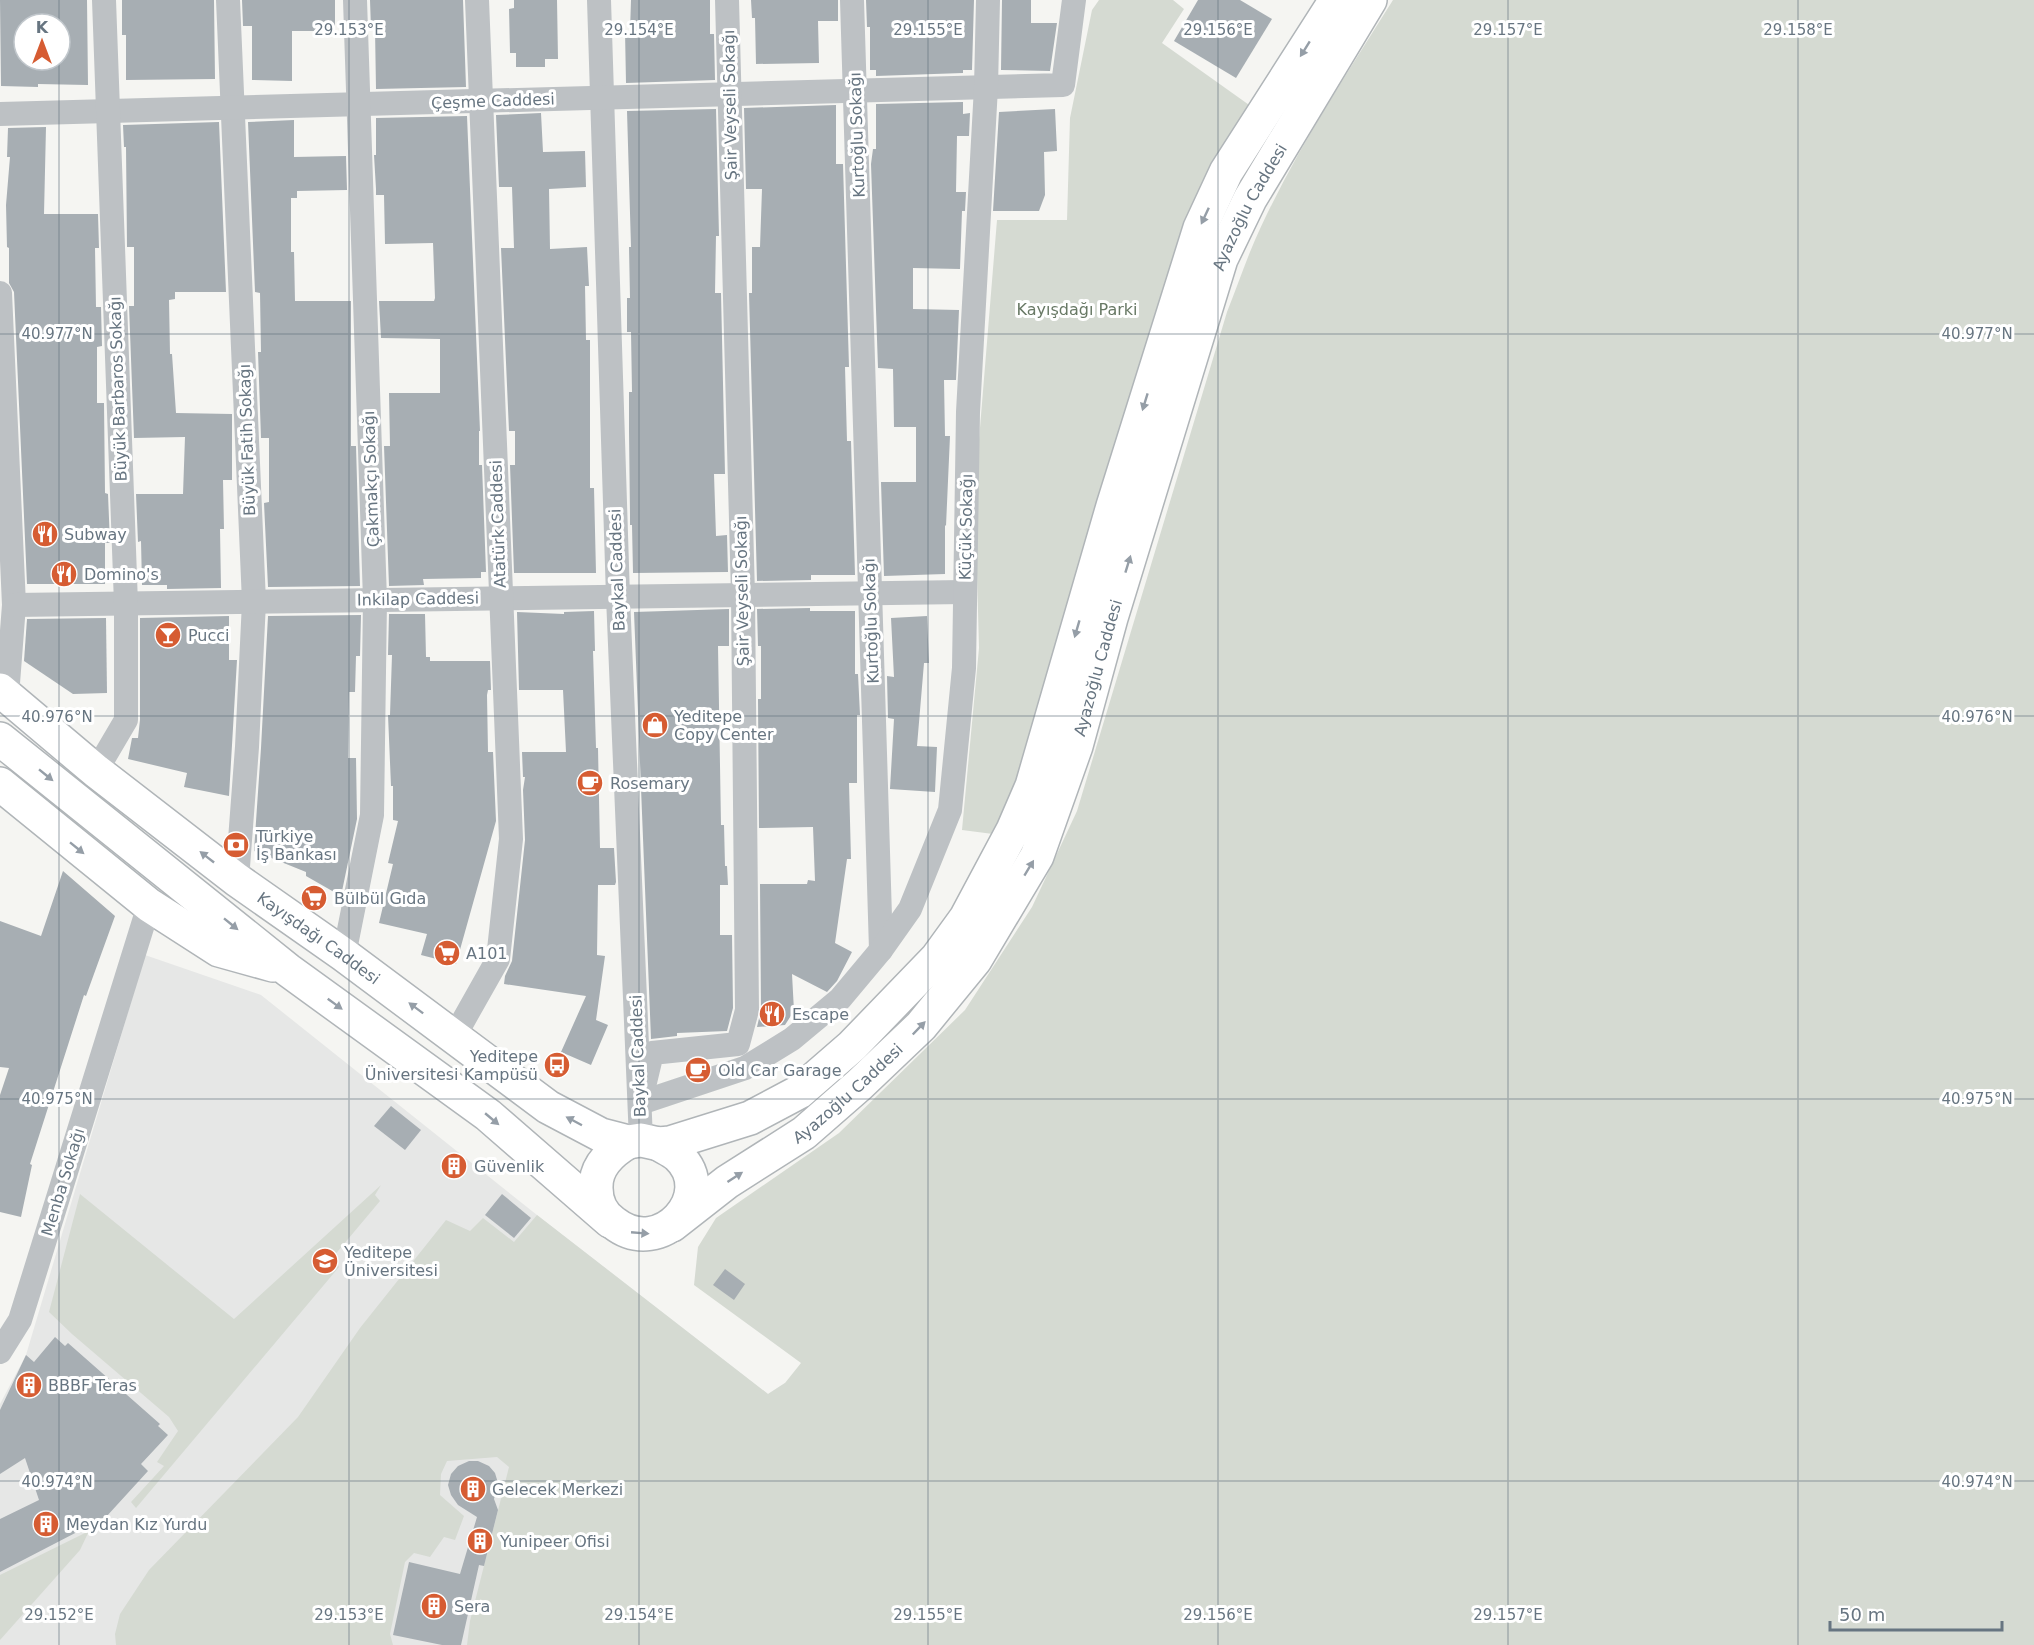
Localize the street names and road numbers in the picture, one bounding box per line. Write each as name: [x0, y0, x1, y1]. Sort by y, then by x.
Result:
street label: Şair Veyseli Sokağı: [719, 30, 741, 180]
street label: Kurtoğlu Sokağı: [845, 72, 869, 198]
street label: Çeşme Caddesi: [431, 89, 555, 113]
street label: Ayazoğlu Caddesi: [1209, 140, 1291, 273]
street label: Büyük Barbaros Sokağı: [105, 296, 131, 482]
street label: Büyük Fatih Sokağı: [235, 364, 259, 516]
street label: Çakmakçı Sokağı: [359, 410, 383, 548]
street label: Atatürk Caddesi: [486, 460, 510, 588]
street label: Küçük Sokağı: [956, 474, 976, 580]
street label: Baykal Caddesi: [605, 508, 629, 632]
street label: Şair Veyseli Sokağı: [731, 516, 753, 666]
street label: Kurtoğlu Sokağı: [859, 558, 883, 684]
street label: Inkilap Caddesi: [357, 588, 479, 610]
street label: Ayazoğlu Caddesi: [1070, 597, 1126, 738]
street label: Kayışdağı Caddesi: [254, 888, 384, 988]
street label: Baykal Caddesi: [626, 994, 650, 1118]
street label: Ayazoğlu Caddesi: [789, 1039, 906, 1147]
street label: Menba Sokağı: [38, 1126, 88, 1238]

